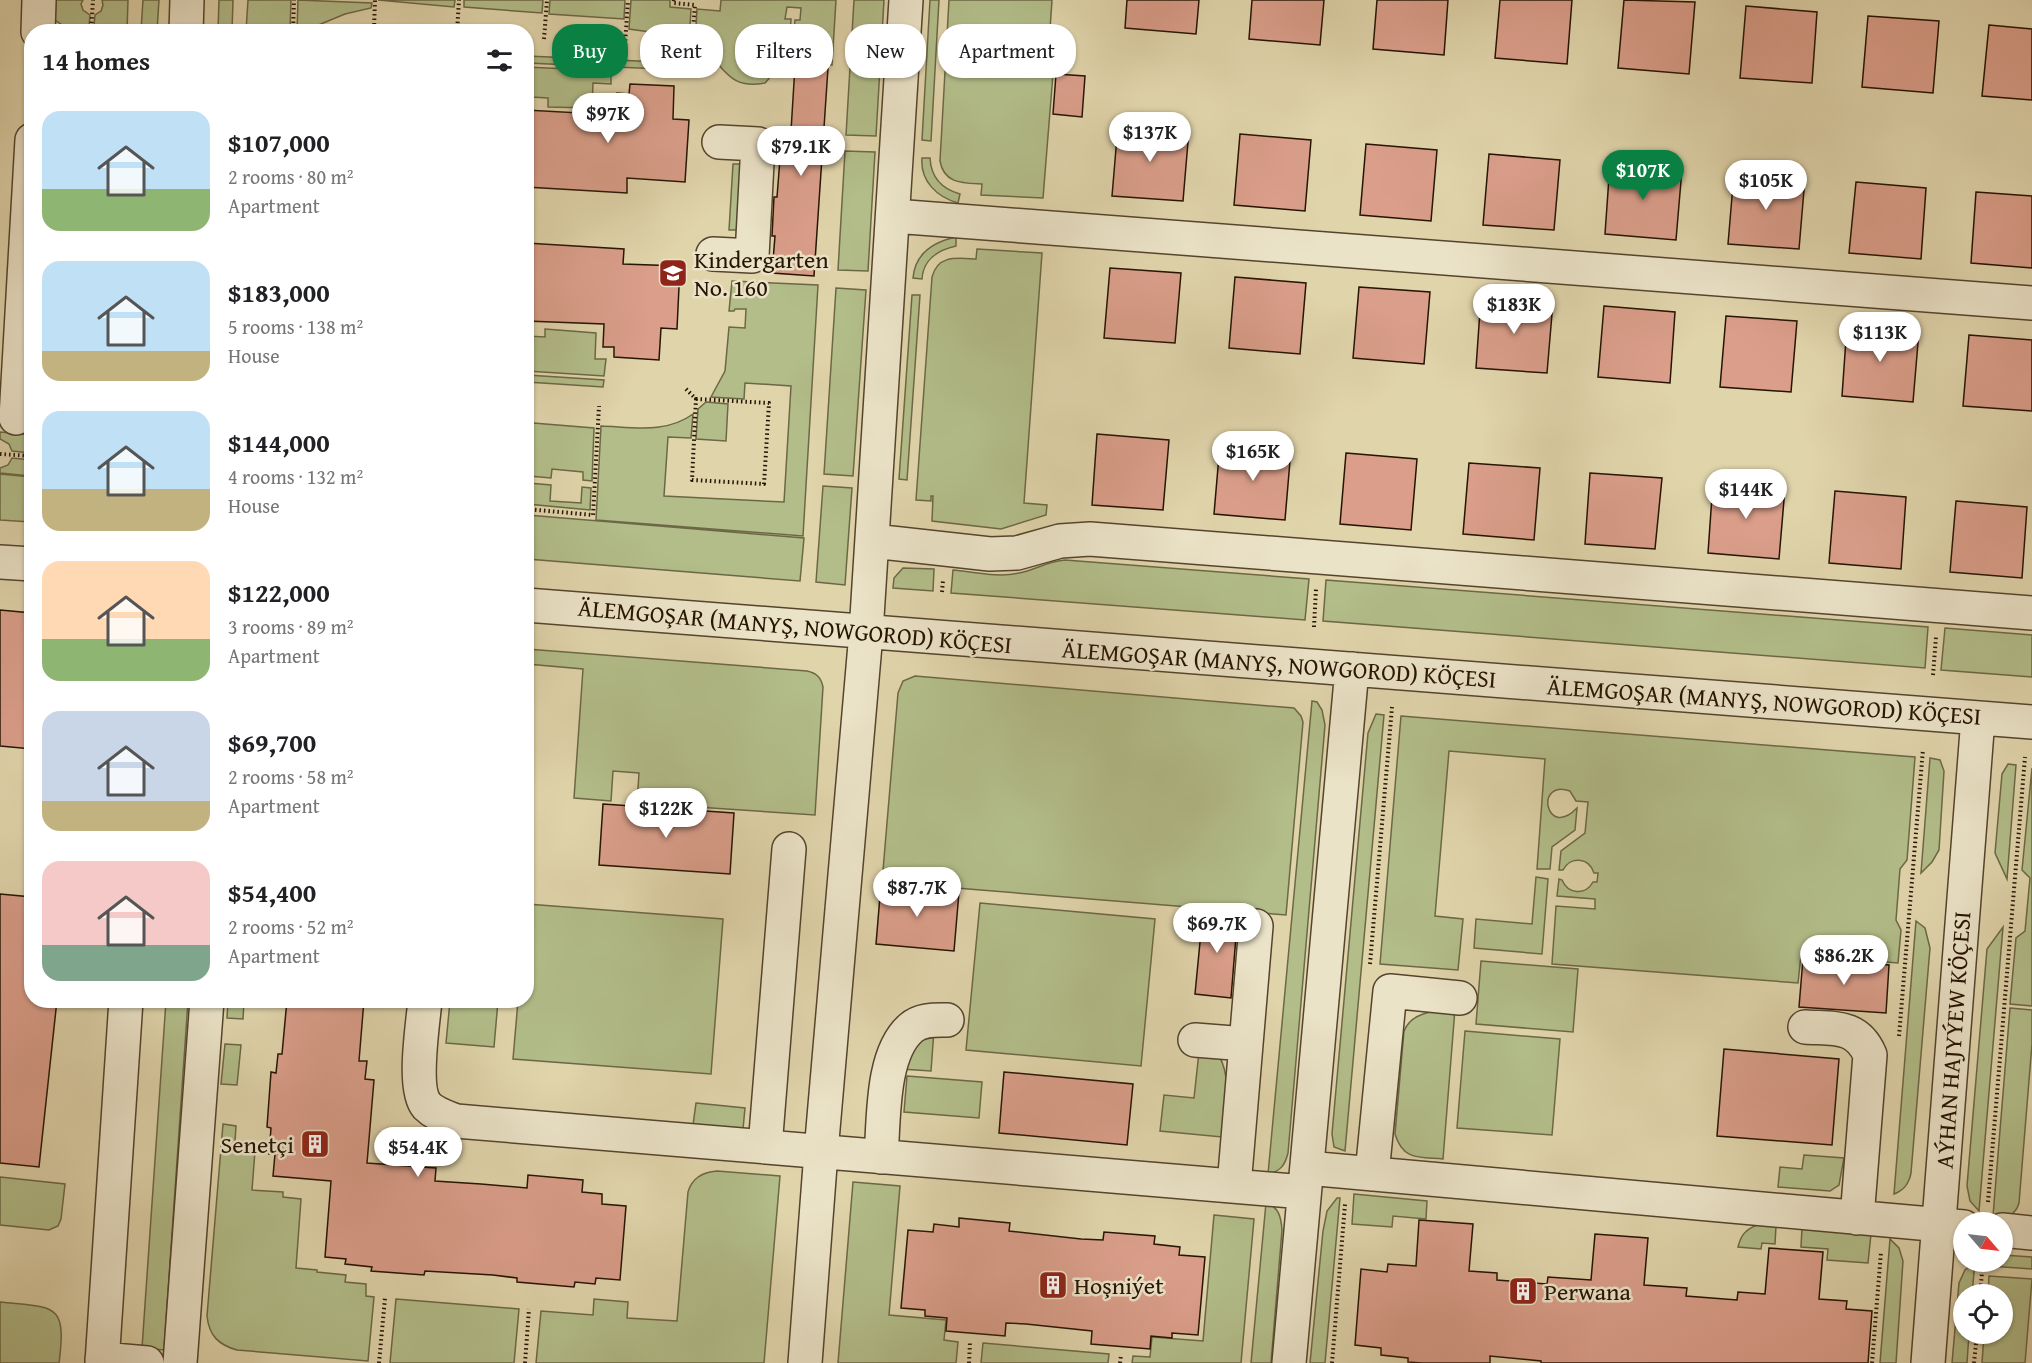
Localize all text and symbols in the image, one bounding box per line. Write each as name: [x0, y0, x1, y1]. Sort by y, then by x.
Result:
chip: Buy: [552, 24, 628, 78]
chip: Rent: [640, 24, 723, 78]
chip: Filters: [735, 24, 833, 78]
chip: New: [845, 24, 926, 78]
chip: Apartment: [938, 24, 1076, 78]
text: 14 homes: [42, 41, 150, 80]
icon: filters: [483, 44, 516, 77]
pin: $97K: [572, 93, 644, 144]
text: $97K: [586, 98, 630, 127]
pin: $137K: [1108, 112, 1192, 163]
text: $137K: [1123, 117, 1177, 146]
text: $107,000: [228, 123, 330, 162]
pin: $79.1K: [752, 126, 850, 177]
text: $79.1K: [771, 131, 831, 160]
icon: home: [90, 135, 162, 207]
pin: $107K: [1601, 150, 1685, 201]
text: $107K: [1616, 155, 1670, 184]
pin: $105K: [1724, 160, 1808, 211]
text: 2 rooms · 80 m²: [228, 162, 354, 191]
text: $105K: [1739, 165, 1793, 194]
text: Apartment: [228, 191, 320, 220]
place label: Kindergarten No. 160: [694, 242, 829, 305]
school or university icon: Kindergarten No. 160: [657, 257, 689, 289]
text: $183,000: [228, 273, 330, 312]
pin: $183K: [1472, 284, 1556, 335]
icon: home: [90, 285, 162, 357]
text: $183K: [1487, 289, 1541, 318]
text: 5 rooms · 138 m²: [228, 312, 363, 341]
pin: $113K: [1838, 312, 1922, 363]
text: $113K: [1853, 317, 1907, 346]
text: House: [228, 341, 280, 370]
text: $144,000: [228, 423, 330, 462]
pin: $165K: [1211, 431, 1295, 482]
icon: home: [90, 435, 162, 507]
text: $165K: [1226, 436, 1280, 465]
text: 4 rooms · 132 m²: [228, 462, 363, 491]
pin: $144K: [1704, 469, 1788, 520]
text: $144K: [1719, 474, 1773, 503]
text: House: [228, 491, 280, 520]
text: $122,000: [228, 573, 330, 612]
icon: home: [90, 585, 162, 657]
street label: ÄLEMGOŞAR (MANYŞ, NOWGOROD) KÖÇESI: [577, 590, 1013, 662]
text: 3 rooms · 89 m²: [228, 612, 354, 641]
street label: ÄLEMGOŞAR (MANYŞ, NOWGOROD) KÖÇESI: [1061, 631, 1497, 697]
text: Apartment: [228, 641, 320, 670]
street label: ÄLEMGOŞAR (MANYŞ, NOWGOROD) KÖÇESI: [1546, 668, 1982, 734]
text: $69,700: [228, 723, 316, 762]
icon: home: [90, 735, 162, 807]
text: 2 rooms · 58 m²: [228, 762, 354, 791]
pin: $122K: [624, 788, 708, 839]
text: Apartment: [228, 791, 320, 820]
text: $122K: [639, 793, 693, 822]
pin: $87.7K: [868, 867, 966, 918]
text: $87.7K: [887, 872, 947, 901]
text: $54,400: [228, 873, 316, 912]
icon: home: [90, 885, 162, 957]
pin: $69.7K: [1168, 903, 1266, 954]
text: $69.7K: [1187, 908, 1247, 937]
street label: AÝHAN HAJYÝEW KÖÇESI: [1927, 910, 1979, 1170]
text: 2 rooms · 52 m²: [228, 912, 354, 941]
pin: $86.2K: [1795, 935, 1893, 986]
text: $86.2K: [1814, 940, 1874, 969]
text: Apartment: [228, 941, 320, 970]
place label: Senetçi: [220, 1127, 294, 1162]
pin: $54.4K: [369, 1127, 467, 1178]
building icon: Senetçi: [299, 1128, 331, 1160]
text: $54.4K: [388, 1132, 448, 1161]
north arrow: [1953, 1212, 2013, 1272]
map controls: [1953, 1212, 2013, 1344]
place label: Hoşniýet: [1074, 1268, 1164, 1303]
building icon: Hoşniýet: [1037, 1269, 1069, 1301]
place label: Perwana: [1544, 1274, 1632, 1309]
building icon: Perwana: [1507, 1275, 1539, 1307]
button: locate: [1953, 1284, 2013, 1344]

